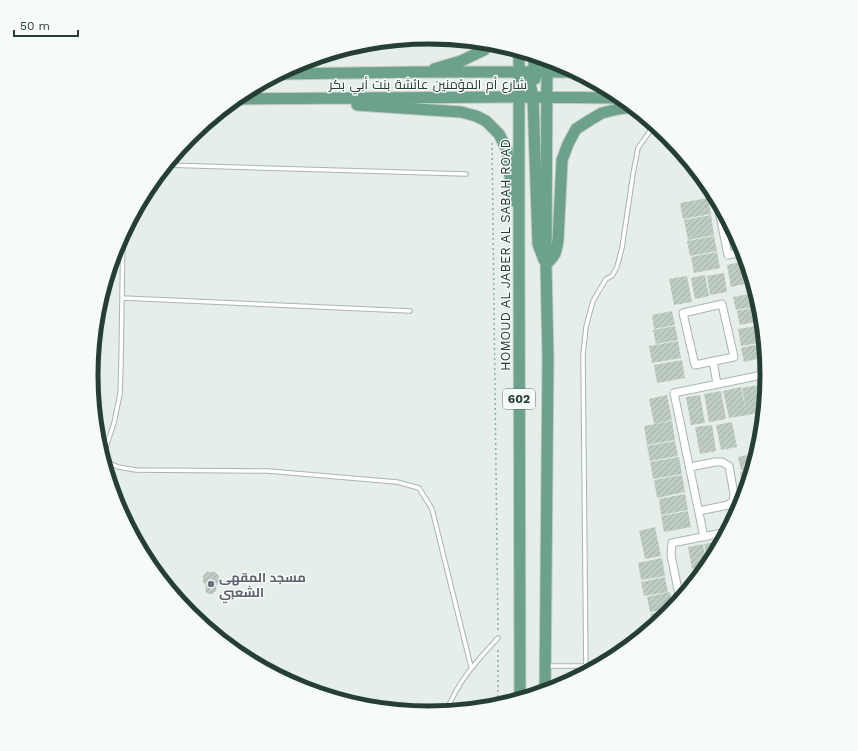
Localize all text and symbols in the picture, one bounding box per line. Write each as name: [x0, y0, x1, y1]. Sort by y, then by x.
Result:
scale bar: [14, 12, 78, 38]
text: 50 m: [20, 19, 50, 33]
street label: شارع أم المؤمنين عائشة بنت أبي بكر: [328, 76, 527, 95]
street label: HOMOUD AL JABER AL SABAH ROAD: [498, 139, 513, 371]
road number: 602: [503, 389, 535, 409]
place label: مسجد المقهى الشعبي: [219, 570, 306, 604]
marker: مسجد المقهى الشعبي: [206, 579, 216, 589]

